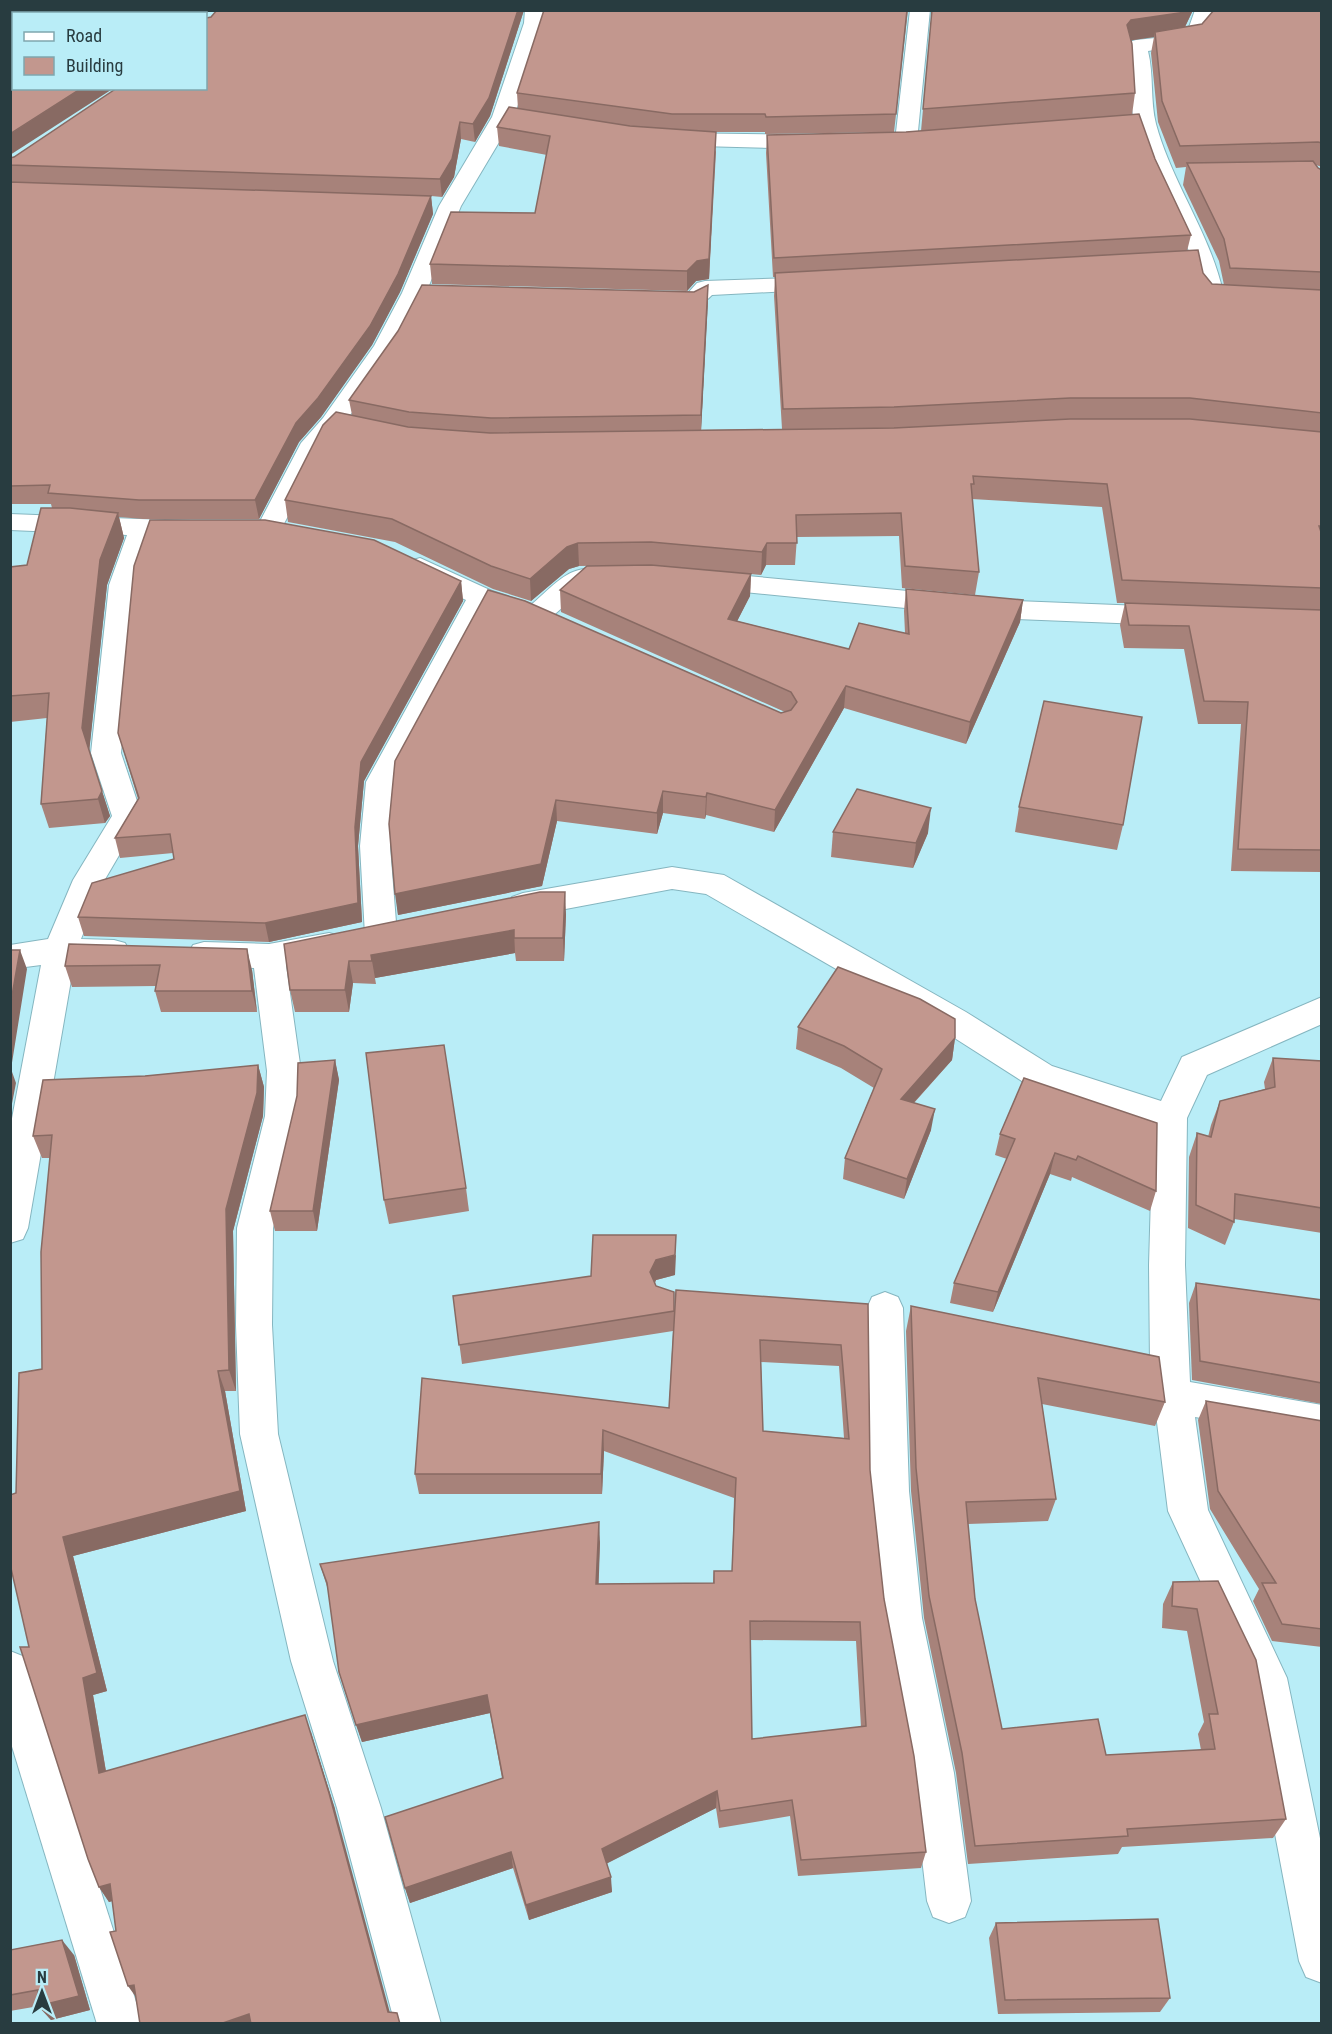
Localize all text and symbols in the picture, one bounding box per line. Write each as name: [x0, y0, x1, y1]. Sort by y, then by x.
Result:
legend: [12, 12, 207, 90]
text: Road: [66, 25, 102, 46]
text: Building: [66, 55, 123, 76]
north arrow: [12, 1962, 72, 2022]
text: N: [37, 1968, 47, 1987]

